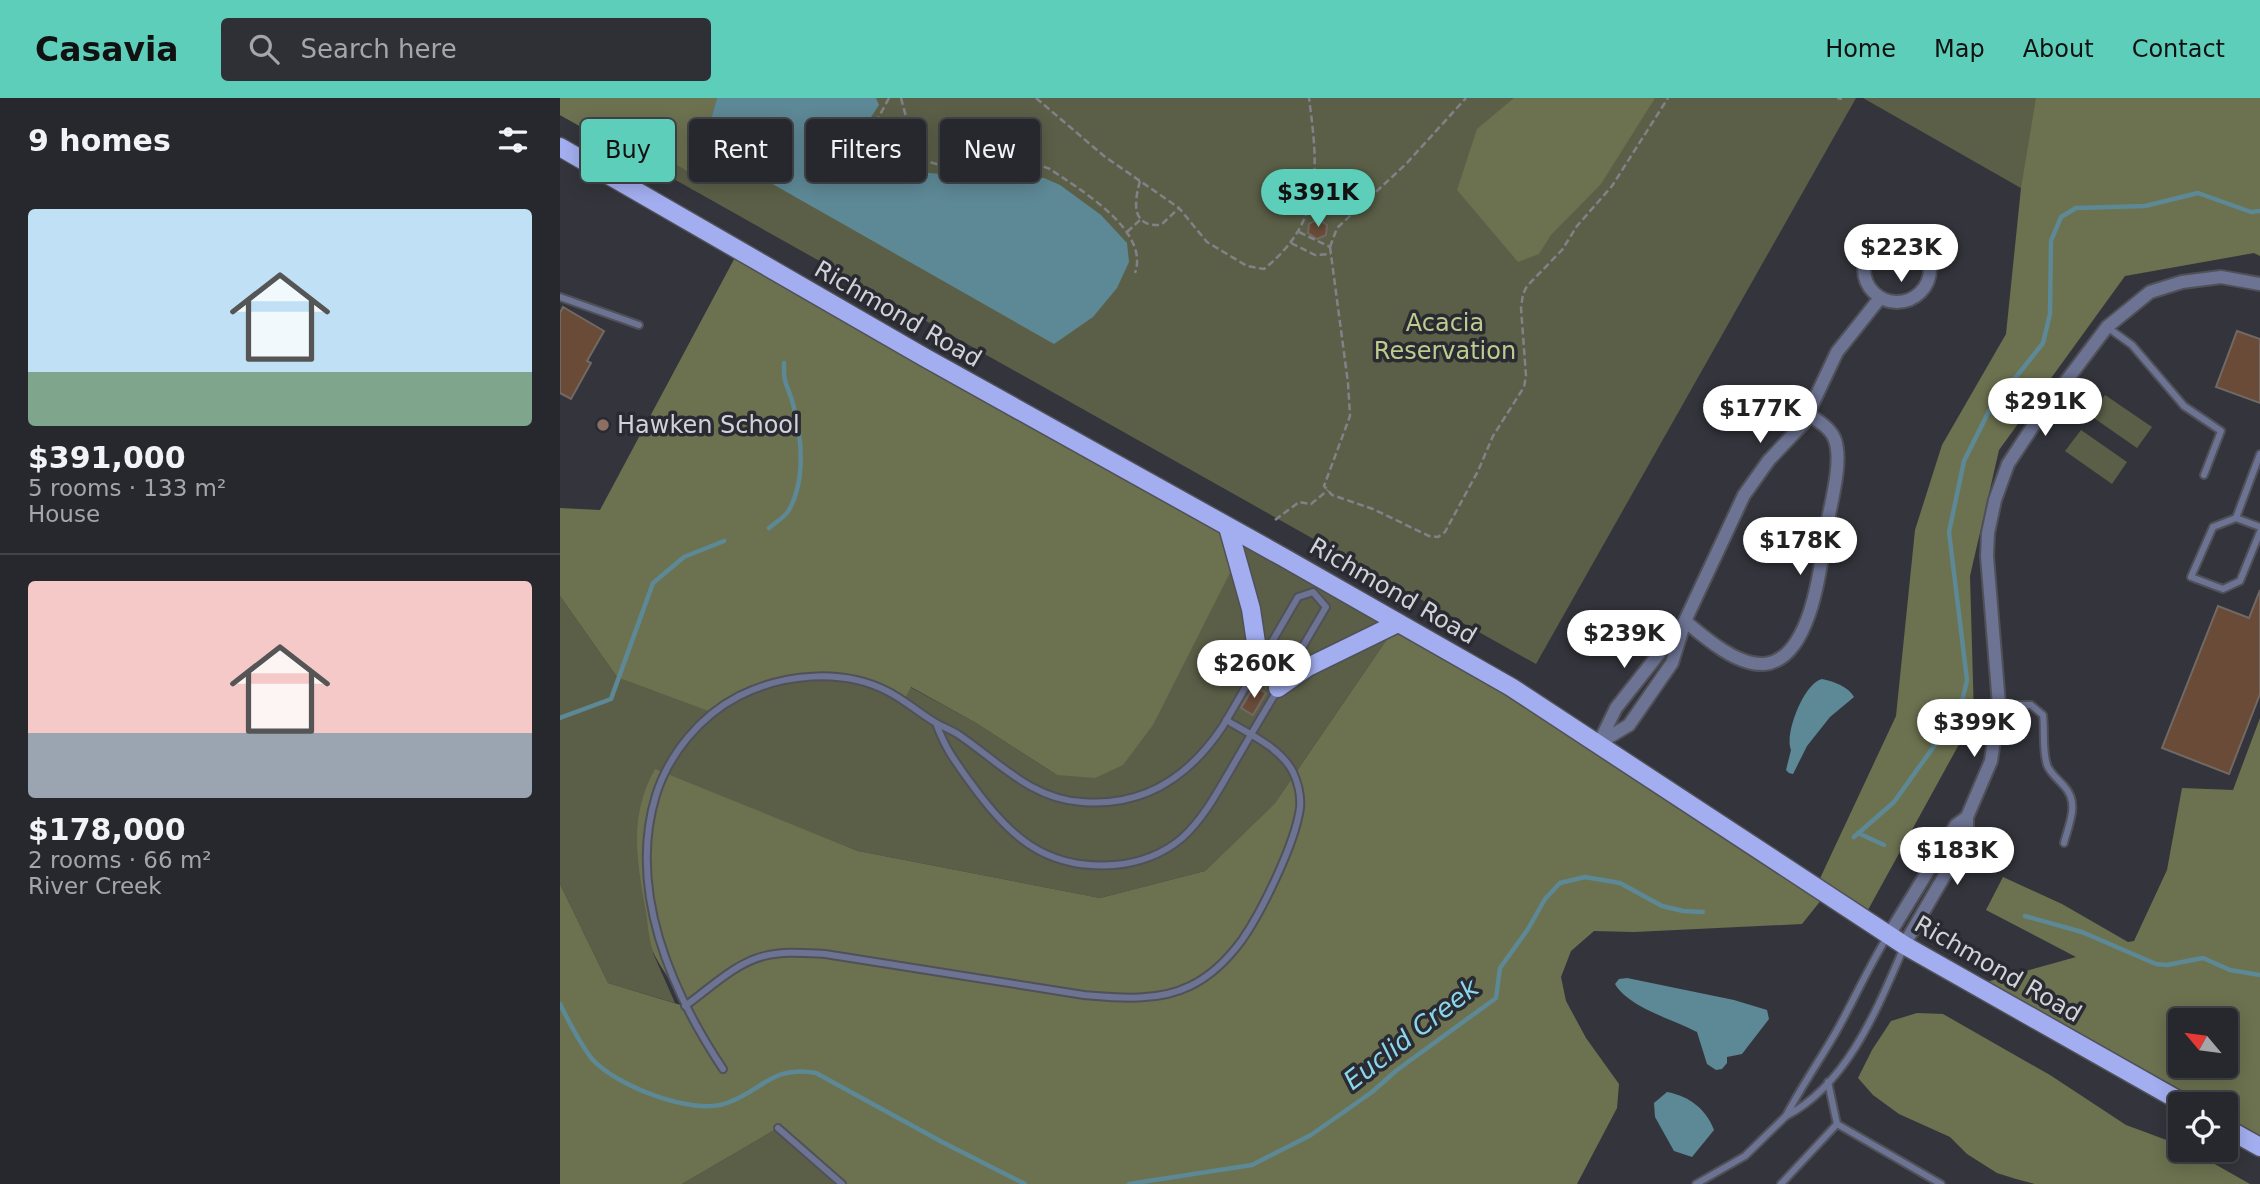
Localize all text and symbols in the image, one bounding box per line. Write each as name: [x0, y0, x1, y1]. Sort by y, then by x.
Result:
search box: [221, 18, 711, 81]
text: Casavia: [35, 30, 179, 69]
icon: search: [245, 30, 283, 68]
text: Search here: [301, 34, 457, 64]
text: Home: [1825, 35, 1896, 63]
text: Map: [1934, 35, 1985, 63]
text: About: [2023, 35, 2094, 63]
text: Contact: [2132, 35, 2225, 63]
chip: Buy: [581, 119, 675, 182]
chip: Rent: [689, 119, 792, 182]
chip: Filters: [806, 119, 926, 182]
chip: New: [940, 119, 1040, 182]
icon: filters: [494, 121, 532, 159]
text: 9 homes: [28, 123, 171, 158]
pin: $391K: [1269, 170, 1367, 229]
text: $391K: [1277, 179, 1359, 205]
pin: $223K: [1852, 225, 1950, 284]
text: $223K: [1860, 234, 1942, 260]
icon: home: [217, 254, 343, 380]
street label: Richmond Road: [810, 255, 986, 373]
park label: Acacia Reservation: [1374, 309, 1516, 365]
pin: $291K: [1996, 378, 2094, 438]
pin: $177K: [1711, 386, 1809, 445]
text: $291K: [2004, 388, 2086, 414]
text: $177K: [1719, 395, 1801, 421]
place label: Hawken School: [617, 411, 800, 439]
marker: Hawken School: [595, 417, 611, 433]
text: $391,000: [28, 440, 186, 475]
text: 5 rooms · 133 m²: [28, 475, 226, 501]
text: House: [28, 501, 100, 527]
pin: $178K: [1751, 518, 1849, 577]
text: $178K: [1759, 527, 1841, 553]
street label: Richmond Road: [1305, 532, 1481, 650]
pin: $239K: [1575, 610, 1673, 670]
text: $239K: [1583, 620, 1665, 646]
icon: home: [217, 626, 343, 752]
pin: $260K: [1205, 640, 1303, 700]
text: $260K: [1213, 650, 1295, 676]
pin: $399K: [1925, 700, 2023, 759]
text: $399K: [1933, 709, 2015, 735]
text: $178,000: [28, 812, 186, 847]
pin: $183K: [1908, 828, 2006, 887]
text: $183K: [1916, 837, 1998, 863]
text: 2 rooms · 66 m²: [28, 847, 212, 873]
text: River Creek: [28, 873, 162, 899]
street label: Richmond Road: [1910, 910, 2086, 1028]
water label: Euclid Creek: [1338, 972, 1485, 1096]
north arrow: [2168, 1008, 2238, 1078]
map controls: [2168, 1008, 2238, 1162]
button: locate: [2168, 1092, 2238, 1162]

